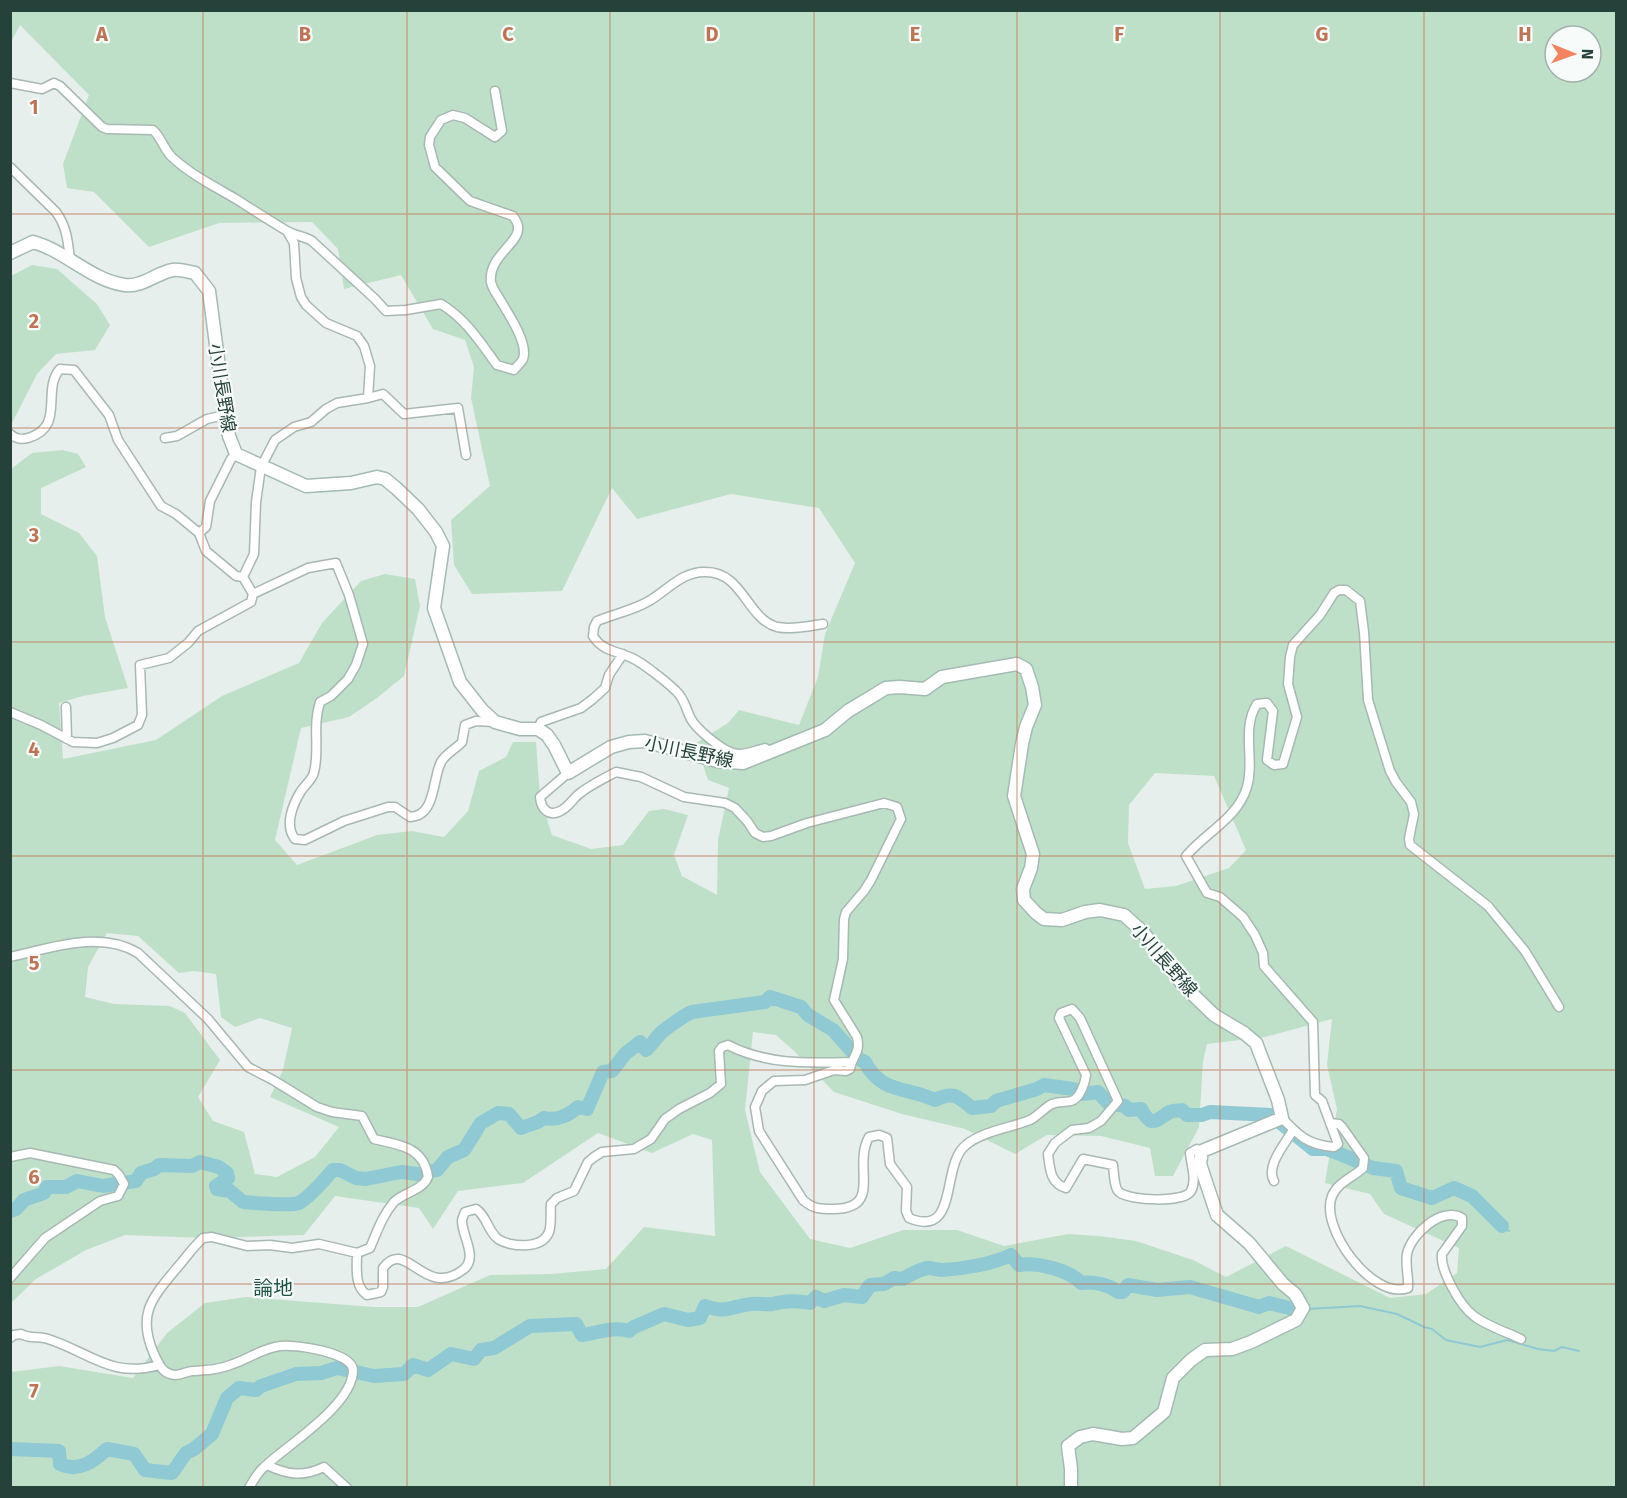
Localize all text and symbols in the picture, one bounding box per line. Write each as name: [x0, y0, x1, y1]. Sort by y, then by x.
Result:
text: A: [95, 22, 109, 46]
text: B: [299, 22, 311, 46]
text: C: [502, 22, 514, 46]
text: D: [705, 22, 719, 46]
text: E: [910, 22, 920, 46]
text: F: [1114, 22, 1124, 46]
text: G: [1316, 22, 1328, 46]
text: H: [1518, 22, 1532, 46]
north arrow: [1543, 24, 1603, 84]
text: N: [1578, 49, 1597, 60]
text: 1: [29, 95, 39, 119]
text: 2: [29, 309, 39, 333]
street label: 小川長野線: [204, 342, 240, 434]
text: 3: [28, 523, 39, 547]
street label: 小川長野線: [643, 732, 735, 772]
text: 4: [28, 737, 40, 761]
street label: 小川長野線: [1126, 919, 1202, 1001]
text: 5: [29, 951, 40, 975]
text: 6: [28, 1165, 40, 1189]
district label: 論地: [253, 1276, 293, 1300]
text: 7: [29, 1379, 39, 1403]

